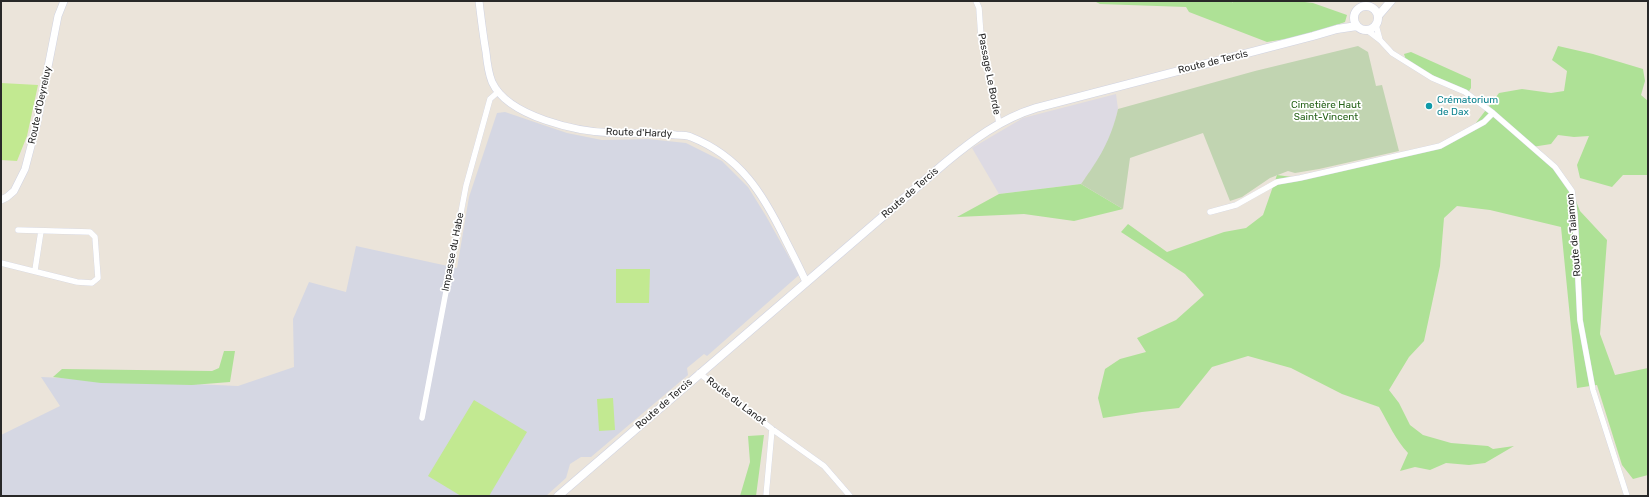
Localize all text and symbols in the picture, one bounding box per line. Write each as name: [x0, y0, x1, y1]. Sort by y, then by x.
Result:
street label: Passage Le Borde: [975, 32, 1003, 116]
street label: Route de Tercis: [1177, 48, 1249, 76]
street label: Route d'Oeyreluy: [26, 65, 54, 145]
place label: Crématorium de Dax: [1437, 94, 1498, 118]
park label: Cimetière Haut Saint-Vincent: [1291, 99, 1361, 122]
marker: Crématorium de Dax: [1424, 101, 1434, 111]
street label: Route d'Hardy: [606, 126, 672, 140]
street label: Route de Tercis: [879, 165, 941, 221]
street label: Route de Talamon: [1564, 193, 1584, 277]
street label: Impasse du Habe: [439, 212, 467, 292]
street label: Route du Lanot: [704, 375, 768, 427]
street label: Route de Tercis: [633, 376, 695, 432]

